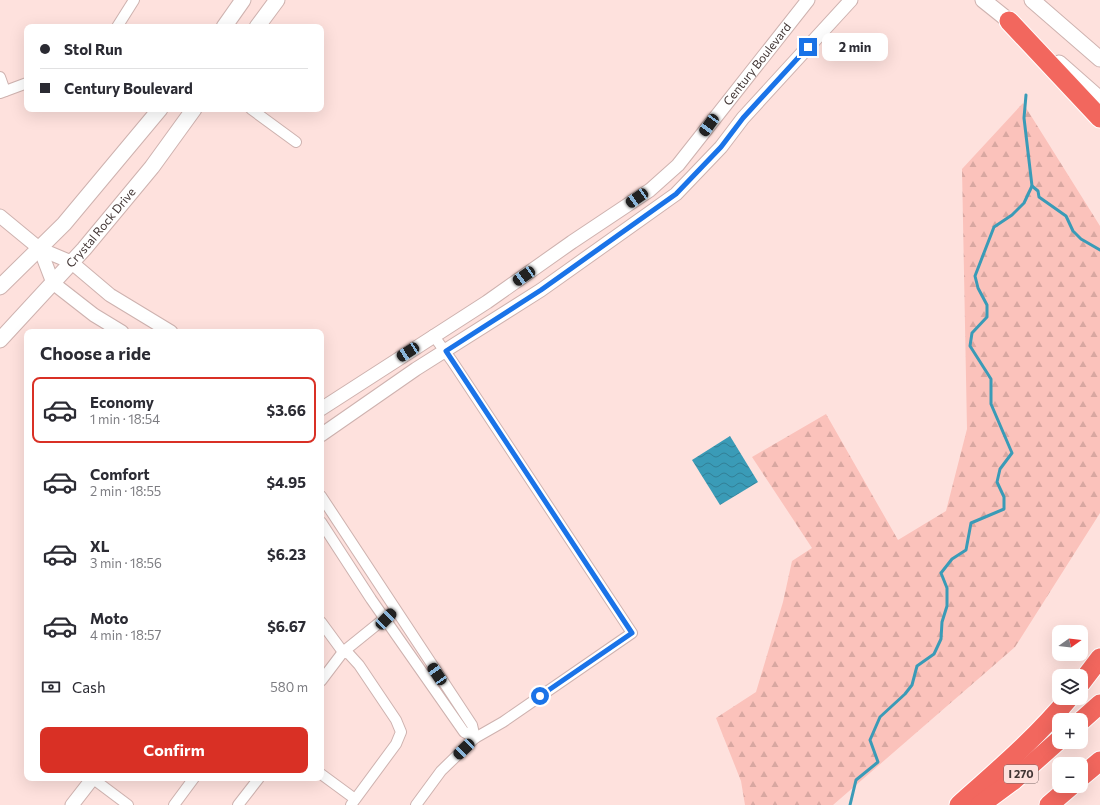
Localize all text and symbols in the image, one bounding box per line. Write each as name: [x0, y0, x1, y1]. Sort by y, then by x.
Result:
street label: Century Boulevard: [720, 20, 793, 108]
callout: 2 min: [822, 33, 888, 61]
route end: [799, 38, 817, 56]
text: 2 min: [839, 39, 871, 55]
text: Stol Run: [64, 40, 122, 58]
text: Century Boulevard: [64, 79, 193, 97]
car: [697, 112, 721, 138]
street label: Crystal Rock Drive: [63, 185, 138, 270]
car: [624, 186, 650, 210]
car: [511, 264, 537, 288]
car: [395, 340, 421, 364]
text: Choose a ride: [40, 342, 151, 364]
icon: car: [42, 392, 78, 428]
text: Economy: [90, 393, 154, 411]
text: $3.66: [267, 401, 306, 419]
text: 1 min · 18:54: [90, 411, 160, 427]
icon: car: [42, 464, 78, 500]
text: Comfort: [90, 465, 150, 483]
text: $4.95: [266, 473, 306, 491]
text: 2 min · 18:55: [90, 483, 161, 499]
icon: car: [42, 536, 78, 572]
text: XL: [90, 537, 109, 555]
text: $6.23: [267, 545, 306, 563]
text: 3 min · 18:56: [90, 555, 162, 571]
car: [373, 606, 399, 632]
icon: car: [42, 608, 78, 644]
text: Moto: [90, 609, 129, 627]
text: $6.67: [267, 617, 306, 635]
north arrow: [1052, 625, 1088, 661]
map controls: [1052, 625, 1088, 793]
text: 4 min · 18:57: [90, 627, 161, 643]
car: [425, 661, 449, 687]
button: layers: [1052, 669, 1088, 705]
icon: cash: [40, 676, 62, 698]
text: Cash: [72, 678, 106, 696]
text: 580 m: [270, 679, 308, 695]
route start: [531, 687, 549, 705]
button: +: [1052, 713, 1088, 749]
button: Confirm: [40, 727, 308, 773]
car: [451, 736, 477, 762]
button: −: [1052, 757, 1088, 793]
road number: I 270: [1004, 765, 1038, 783]

